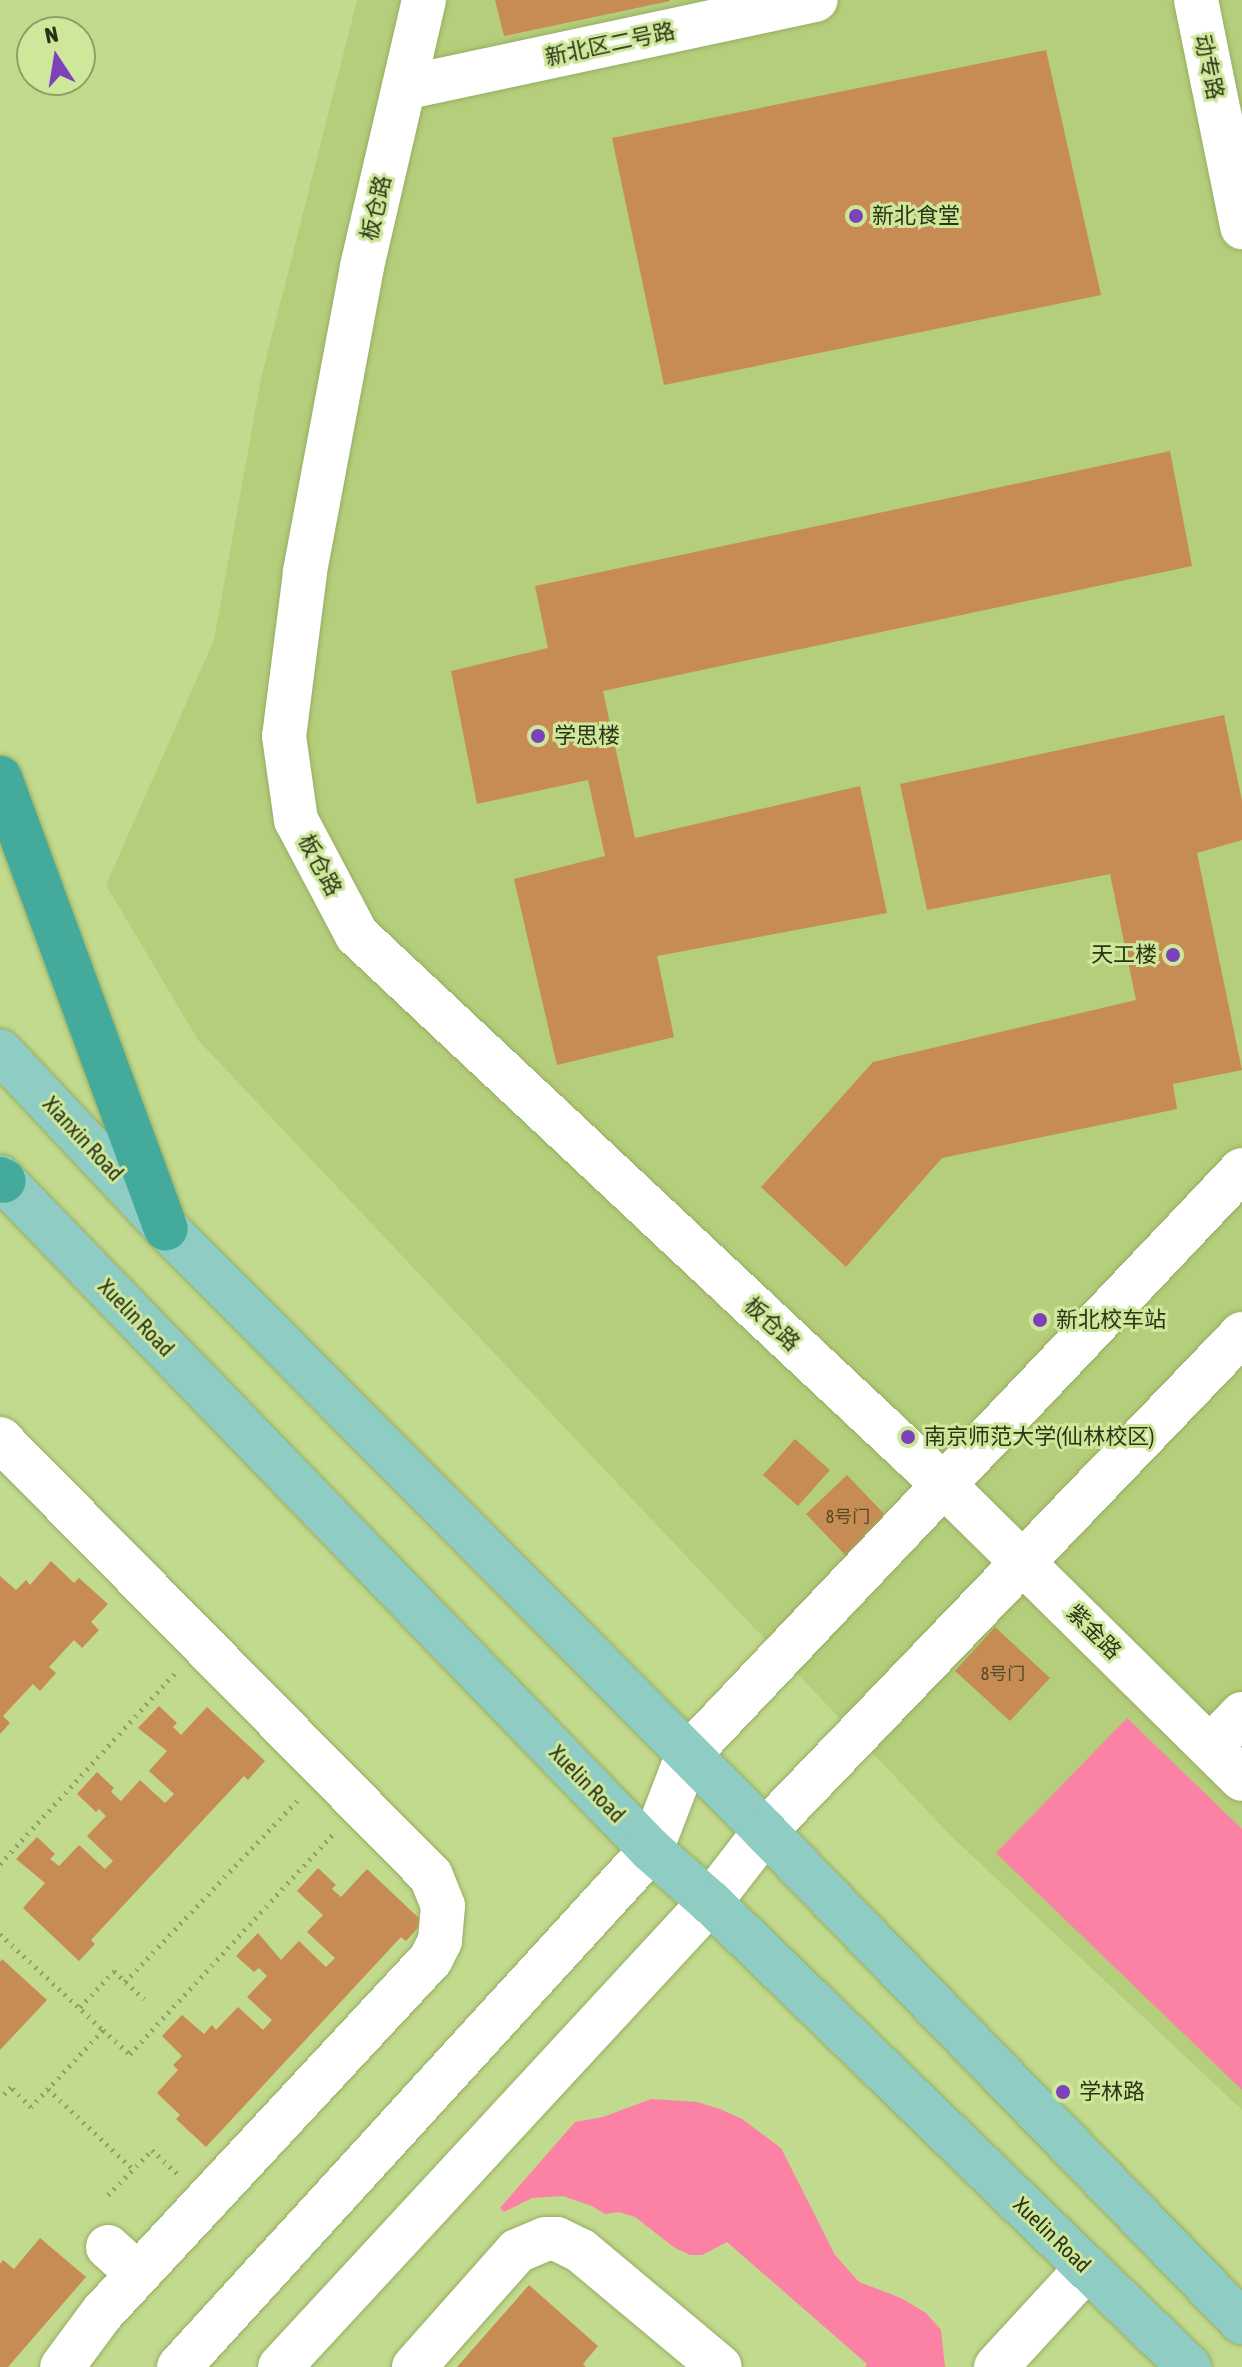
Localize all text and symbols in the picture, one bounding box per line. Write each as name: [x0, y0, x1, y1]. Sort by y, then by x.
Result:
north arrow: [16, 16, 96, 96]
street label: 新北区二号路: [543, 17, 677, 71]
text: N: [42, 20, 60, 49]
street label: 动专路: [1189, 32, 1229, 102]
street label: 板仓路: [356, 173, 396, 243]
place label: 新北食堂: [872, 203, 960, 229]
marker: 新北食堂: [847, 207, 865, 225]
place label: 学思楼: [554, 723, 620, 749]
marker: 学思楼: [529, 727, 547, 745]
street label: 板仓路: [293, 830, 347, 900]
place label: 天工楼: [1091, 942, 1157, 968]
marker: 天工楼: [1164, 946, 1182, 964]
street label: Xianxin Road: [37, 1091, 129, 1187]
street label: Xuelin Road: [93, 1274, 179, 1362]
street label: 板仓路: [739, 1292, 805, 1356]
place label: 新北校车站: [1056, 1307, 1166, 1333]
marker: 新北校车站: [1031, 1311, 1049, 1329]
place label: 南京师范大学(仙林校区): [924, 1424, 1155, 1450]
marker: 南京师范大学(仙林校区): [899, 1428, 917, 1446]
house number: 8号门: [826, 1506, 870, 1528]
street label: 紫金路: [1061, 1599, 1127, 1665]
house number: 8号门: [981, 1663, 1025, 1685]
street label: Xuelin Road: [544, 1740, 630, 1828]
place label: 学林路: [1079, 2079, 1145, 2105]
marker: 学林路: [1054, 2083, 1072, 2101]
street label: Xuelin Road: [1008, 2192, 1096, 2278]

